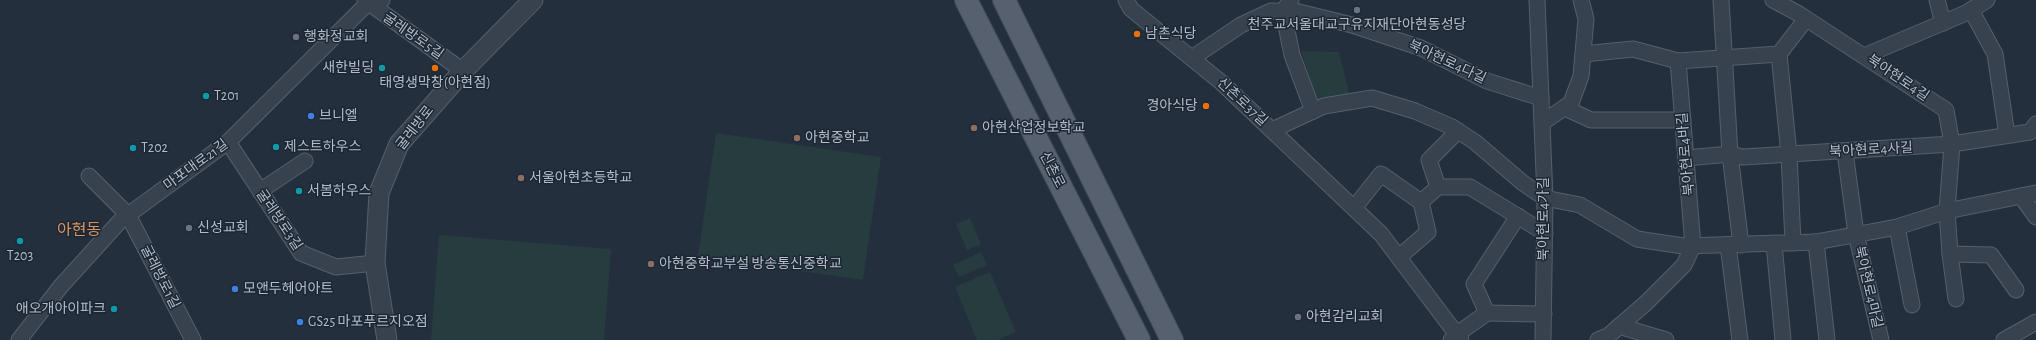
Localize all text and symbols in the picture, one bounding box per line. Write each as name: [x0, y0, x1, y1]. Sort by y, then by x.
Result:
marker: 천주교서울대교구유지재단아현동성당: [1352, 5, 1362, 15]
street label: 굴레방로5길: [380, 9, 446, 62]
place label: 천주교서울대교구유지재단아현동성당: [1248, 16, 1467, 32]
place label: 남촌식당: [1145, 26, 1197, 41]
place label: 행화정교회: [304, 29, 368, 44]
marker: 남촌식당: [1132, 29, 1142, 39]
marker: 행화정교회: [291, 32, 301, 42]
street label: 북아현로4다길: [1406, 36, 1489, 86]
street label: 북아현로4길: [1865, 51, 1933, 104]
place label: 새한빌딩: [322, 60, 374, 75]
marker: 새한빌딩: [377, 63, 387, 73]
marker: 태영생막창(아현점): [430, 63, 440, 73]
place label: 태영생막창(아현점): [379, 74, 491, 90]
street label: 신촌로37길: [1214, 75, 1271, 129]
place label: T201: [214, 89, 239, 103]
marker: T201: [201, 91, 211, 101]
place label: 경아식당: [1146, 98, 1198, 113]
marker: 경아식당: [1201, 101, 1211, 111]
street label: 굴레방로: [393, 103, 436, 153]
place label: 브니엘: [319, 108, 358, 123]
marker: 브니엘: [306, 111, 316, 121]
street label: 북아현로4바길: [1673, 112, 1697, 197]
place label: 아현산업정보학교: [982, 119, 1085, 135]
marker: 아현산업정보학교: [969, 123, 979, 133]
place label: 아현중학교: [805, 129, 870, 145]
marker: 아현중학교: [792, 133, 802, 143]
street label: 마포대로21길: [161, 136, 231, 193]
place label: 제스트하우스: [284, 139, 361, 154]
street label: 북아현로4사길: [1829, 139, 1913, 159]
place label: T202: [141, 141, 168, 155]
marker: 제스트하우스: [271, 142, 281, 152]
marker: T202: [128, 143, 138, 153]
street label: 신촌로: [1037, 149, 1068, 190]
place label: 서울아현초등학교: [529, 169, 632, 185]
marker: 서울아현초등학교: [516, 173, 526, 183]
street label: 북아현로4가길: [1535, 177, 1551, 261]
place label: 서봄하우스: [307, 183, 372, 198]
street label: 굴레방로3길: [254, 186, 305, 253]
marker: 서봄하우스: [294, 186, 304, 196]
place label: 신성교회: [197, 220, 249, 235]
district label: 아현동: [57, 221, 101, 238]
marker: 신성교회: [184, 223, 194, 233]
marker: T203: [15, 236, 25, 246]
street label: 굴레방로1길: [138, 243, 183, 311]
street label: 북아현로4마길: [1852, 244, 1886, 330]
place label: T203: [7, 249, 33, 263]
place label: 아현중학교부설 방송통신중학교: [659, 255, 842, 271]
marker: 아현중학교부설 방송통신중학교: [646, 259, 656, 269]
place label: 모앤두헤어아트: [243, 281, 333, 296]
marker: 모앤두헤어아트: [230, 284, 240, 294]
place label: 애오개아이파크: [16, 301, 106, 316]
marker: 애오개아이파크: [109, 304, 119, 314]
place label: 아현감리교회: [1306, 308, 1383, 324]
marker: 아현감리교회: [1293, 312, 1303, 322]
place label: GS25 마포푸르지오점: [308, 314, 428, 329]
marker: GS25 마포푸르지오점: [295, 317, 305, 327]

